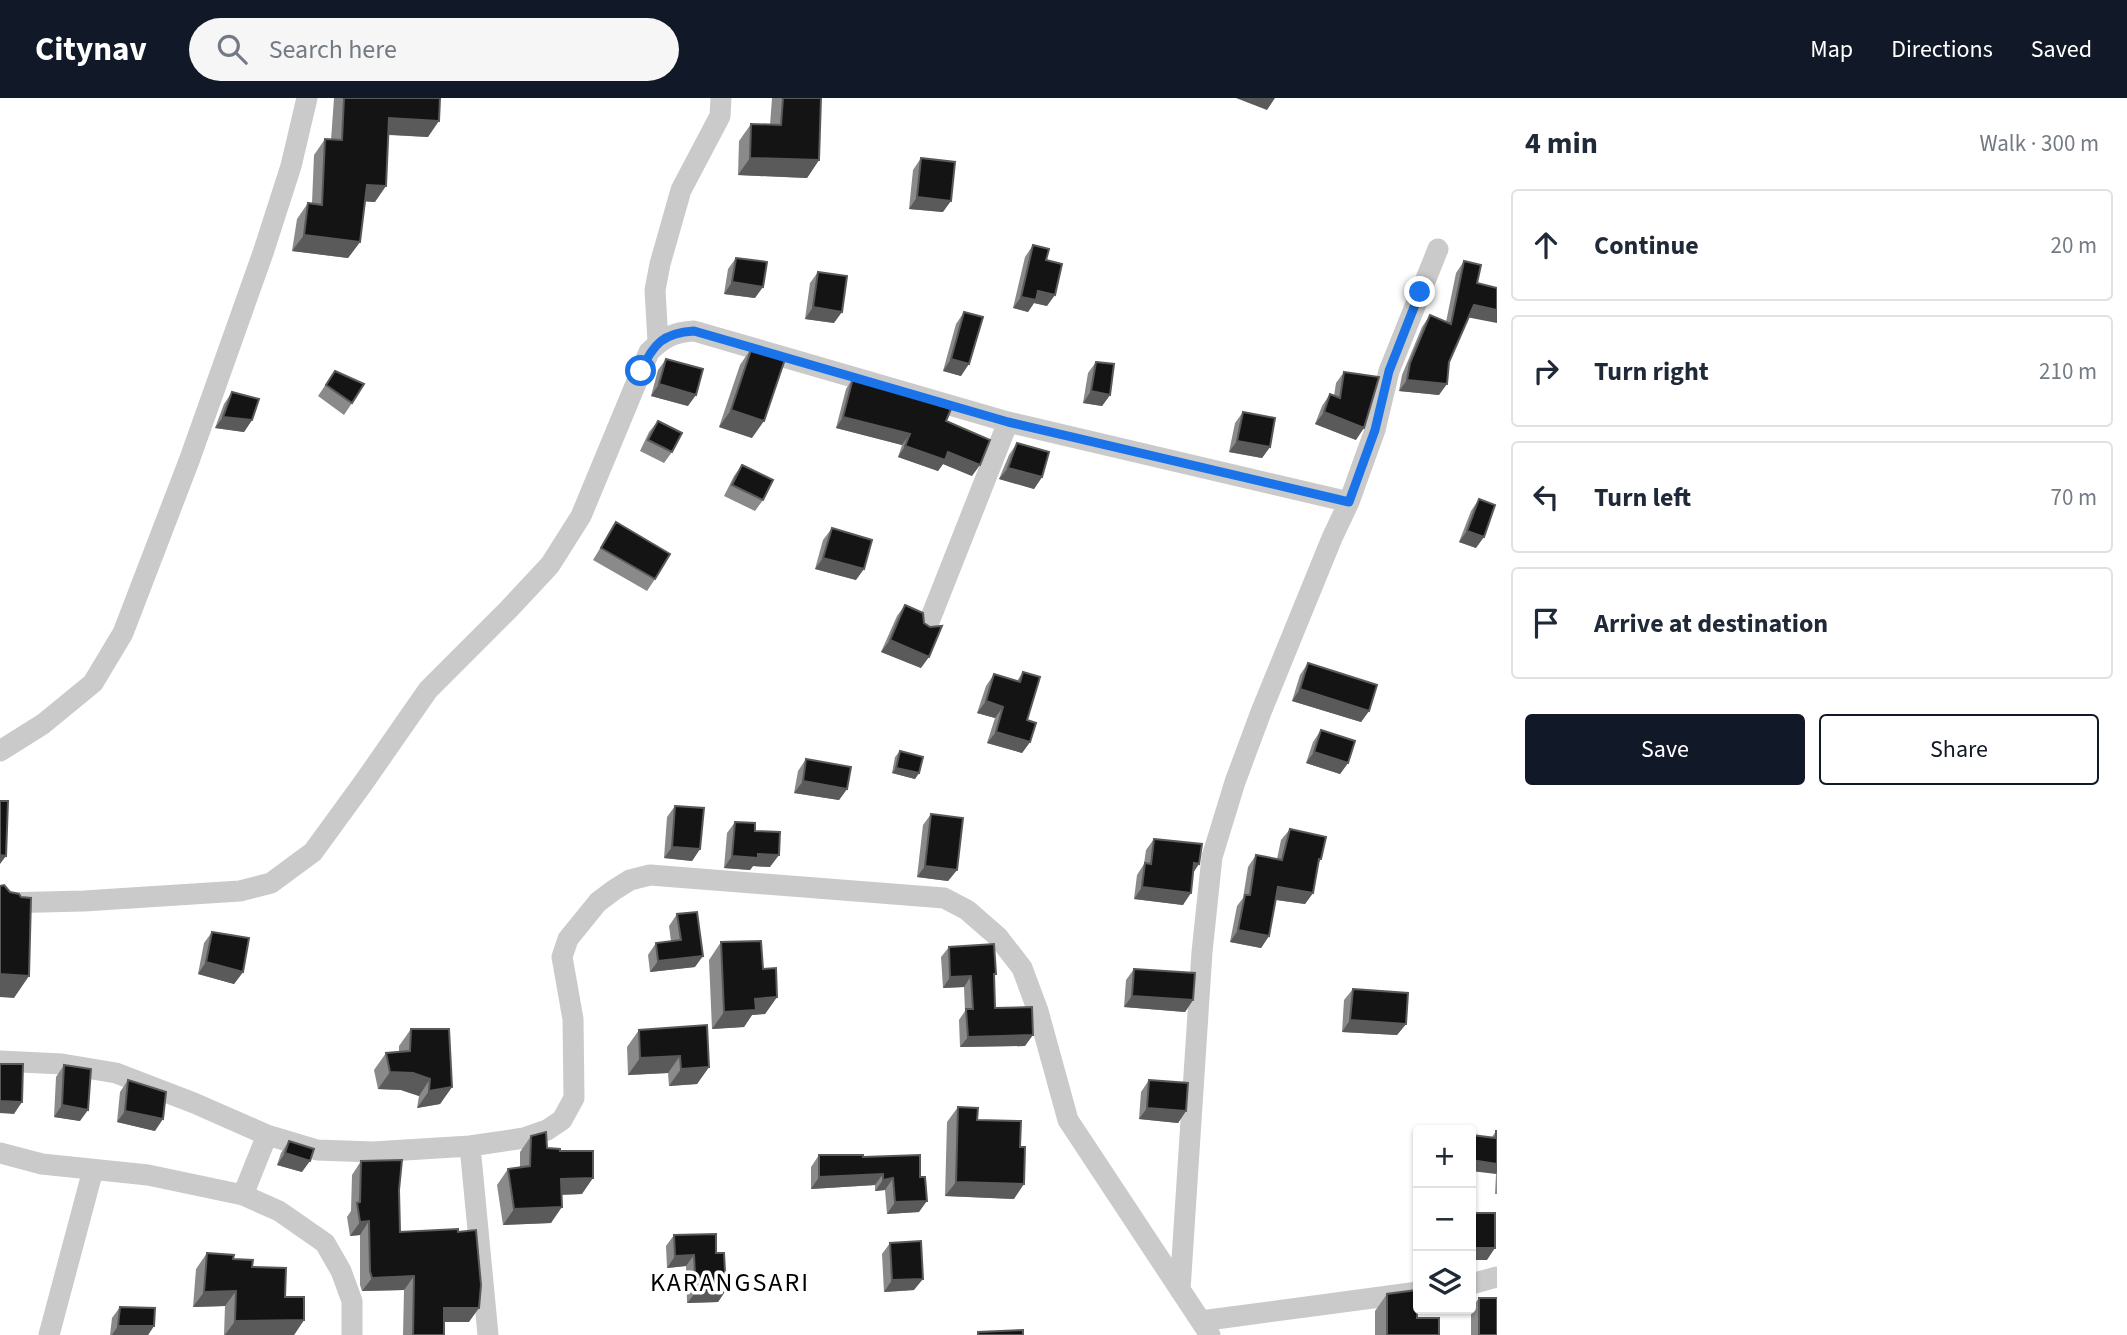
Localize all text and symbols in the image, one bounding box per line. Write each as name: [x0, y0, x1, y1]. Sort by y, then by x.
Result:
search box: [189, 18, 679, 81]
text: Citynav: [35, 26, 147, 73]
icon: search: [213, 30, 251, 68]
text: Search here: [269, 31, 397, 68]
text: Map: [1810, 32, 1853, 67]
text: Directions: [1891, 32, 1993, 67]
text: Saved: [2031, 32, 2092, 67]
text: 4 min: [1525, 122, 1598, 165]
text: Walk · 300 m: [1980, 127, 2099, 160]
icon: ahead: [1527, 226, 1565, 264]
text: Continue: [1594, 227, 1699, 264]
text: 20 m: [2050, 229, 2097, 262]
route end: [1404, 276, 1435, 307]
icon: right: [1527, 352, 1565, 390]
text: Turn right: [1594, 353, 1709, 390]
route start: [625, 355, 656, 386]
text: 210 m: [2039, 355, 2097, 388]
icon: left: [1527, 478, 1565, 516]
text: Turn left: [1594, 479, 1691, 516]
text: 70 m: [2050, 481, 2097, 514]
icon: arrive: [1527, 604, 1565, 642]
text: Arrive at destination: [1594, 605, 1828, 642]
button: Save: [1525, 714, 1805, 785]
button: Share: [1819, 714, 2099, 785]
map controls: [1413, 1125, 1476, 1314]
button: +: [1413, 1125, 1476, 1188]
button: −: [1413, 1188, 1476, 1251]
button: layers: [1413, 1251, 1476, 1314]
district label: KARANGSARI: [650, 1264, 810, 1301]

